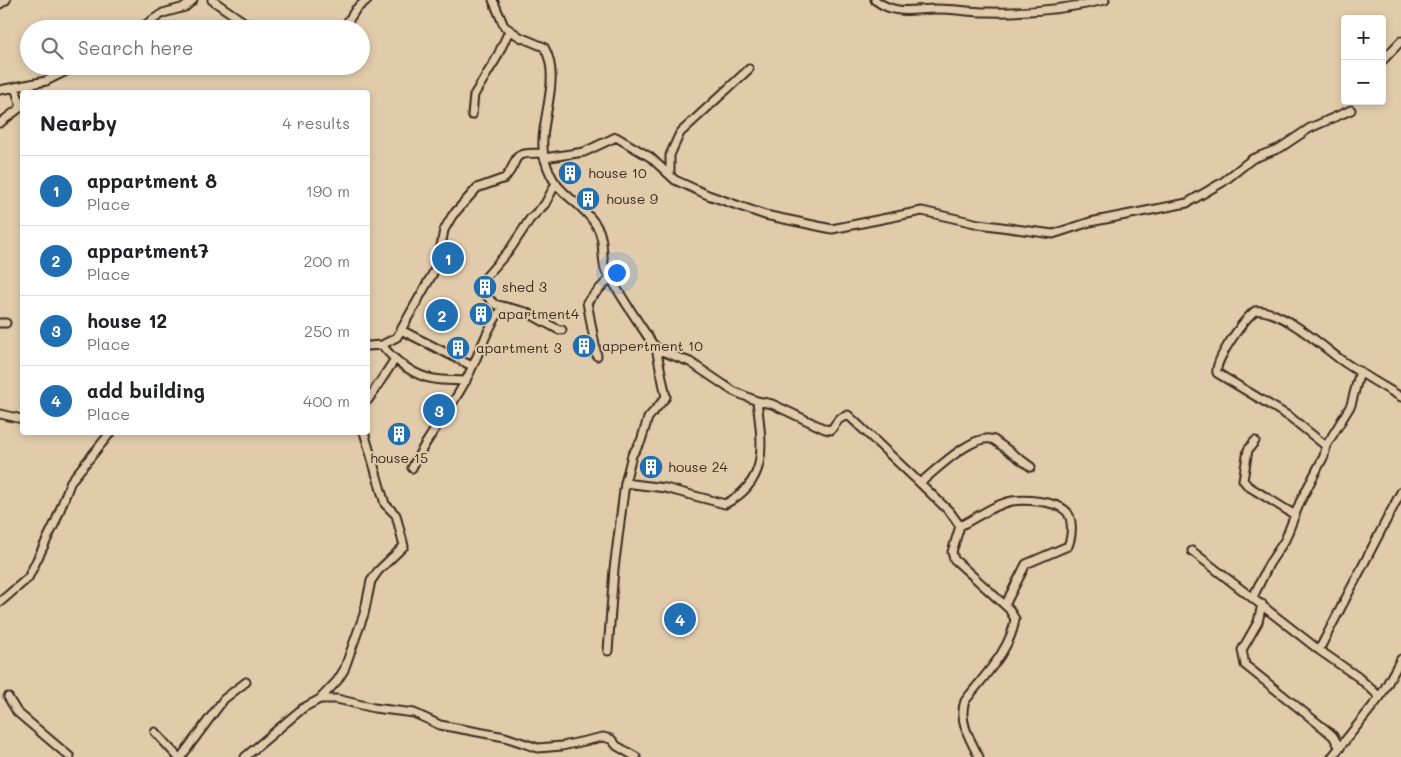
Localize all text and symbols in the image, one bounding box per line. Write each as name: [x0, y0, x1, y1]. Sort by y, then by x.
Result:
map controls: [1341, 15, 1386, 105]
button: +: [1341, 15, 1386, 60]
search box: [20, 20, 370, 75]
icon: search: [38, 34, 66, 62]
text: Search here: [78, 35, 194, 60]
button: −: [1341, 60, 1386, 105]
text: Nearby: [40, 109, 117, 136]
text: 4 results: [282, 112, 350, 133]
building icon: house 10: [557, 160, 583, 186]
place label: house 10: [588, 163, 647, 182]
text: appartment 8: [87, 168, 217, 193]
text: 1: [52, 180, 60, 201]
text: 190 m: [306, 180, 350, 201]
building icon: house 9: [575, 186, 601, 212]
place label: house 9: [606, 189, 658, 208]
text: Place: [87, 193, 130, 214]
text: appartment7: [87, 238, 209, 263]
pin: 1: [432, 239, 464, 277]
text: 2: [52, 250, 60, 271]
text: 200 m: [303, 250, 350, 271]
your location: [604, 260, 630, 286]
text: Place: [87, 263, 130, 284]
building icon: shed 3: [472, 274, 498, 300]
place label: shed 3: [502, 277, 547, 296]
pin: 2: [426, 296, 458, 334]
building icon: apartment4: [468, 301, 494, 327]
place label: apartment4: [498, 304, 580, 323]
text: house 12: [87, 308, 167, 333]
text: 3: [51, 320, 61, 341]
text: 250 m: [304, 320, 350, 341]
text: Place: [87, 333, 130, 354]
building icon: appertment 10: [571, 333, 597, 359]
building icon: apartment 3: [445, 335, 471, 361]
place label: appertment 10: [602, 336, 703, 355]
place label: apartment 3: [476, 338, 562, 357]
text: add building: [87, 378, 205, 403]
text: 4: [51, 390, 61, 411]
text: 400 m: [303, 390, 350, 411]
pin: 3: [423, 391, 455, 429]
text: Place: [87, 403, 130, 424]
building icon: house 15: [386, 421, 412, 447]
place label: house 15: [370, 448, 428, 467]
building icon: house 24: [638, 454, 664, 480]
place label: house 24: [668, 457, 729, 476]
pin: 4: [664, 600, 696, 638]

